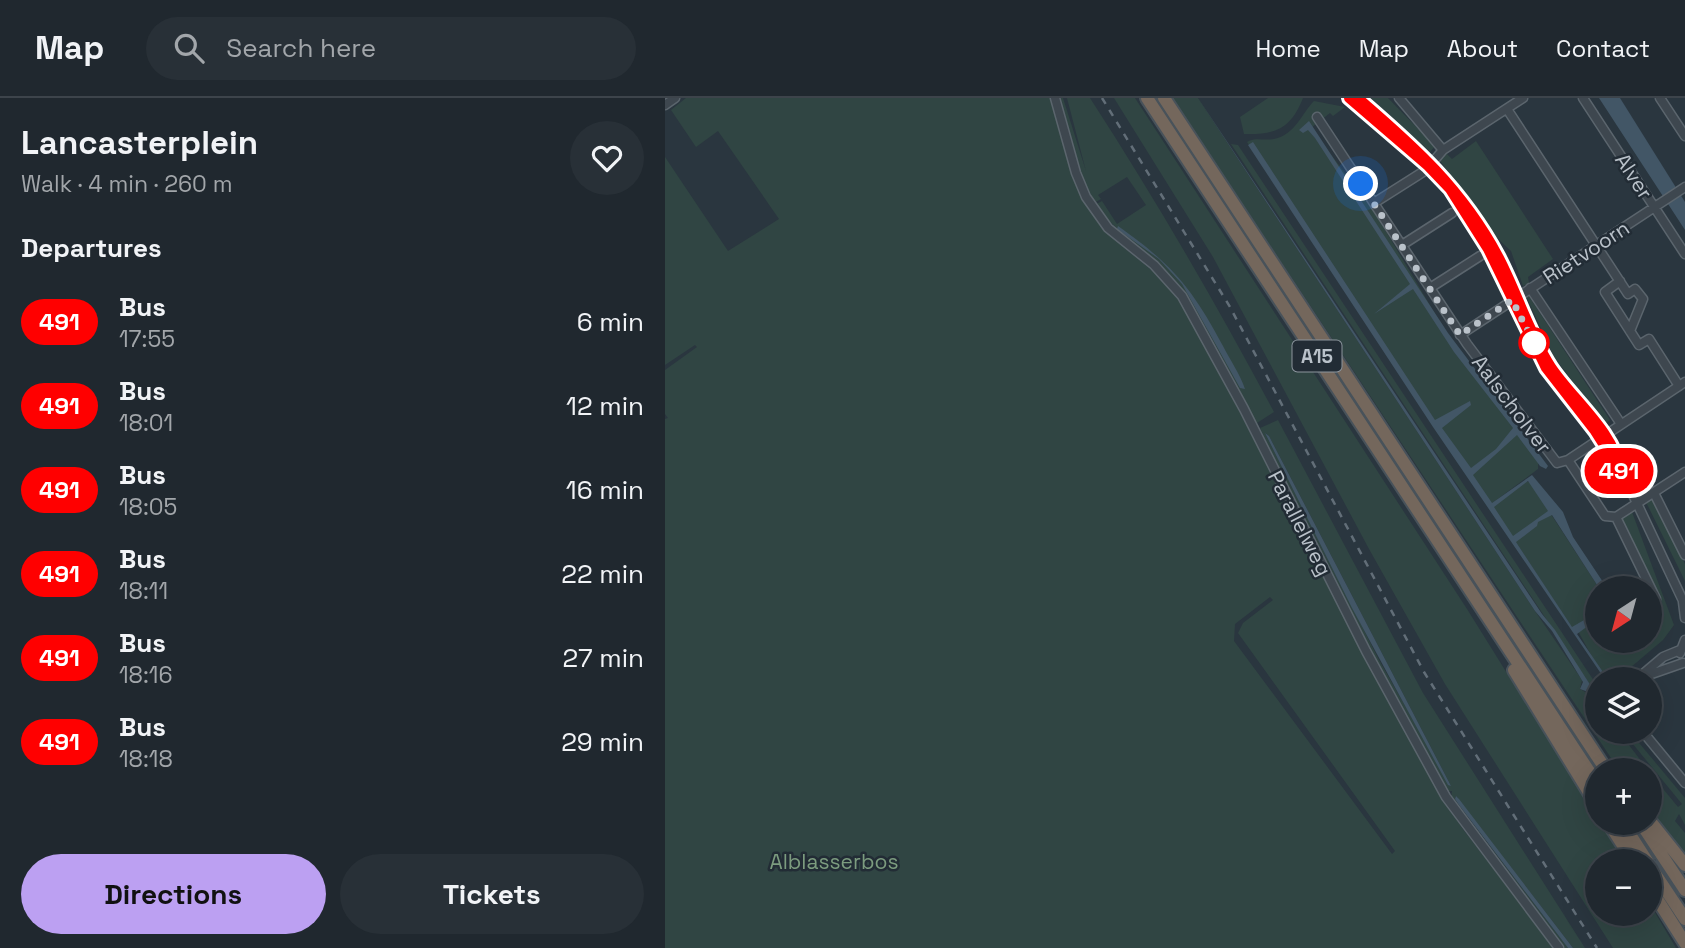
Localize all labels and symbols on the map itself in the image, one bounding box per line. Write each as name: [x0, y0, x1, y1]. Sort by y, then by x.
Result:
street label: Alver: [1609, 148, 1659, 204]
your location: [1343, 166, 1378, 201]
street label: Rietvoorn: [1538, 214, 1634, 290]
unlabelled marker: [1519, 328, 1549, 358]
road number: A15: [1293, 340, 1341, 372]
street label: Aalscholver: [1466, 349, 1558, 459]
line badge: 491: [1579, 448, 1659, 494]
street label: Parallelweg: [1262, 466, 1338, 580]
north arrow: [1585, 576, 1663, 653]
park label: Alblasserbos: [769, 848, 899, 875]

